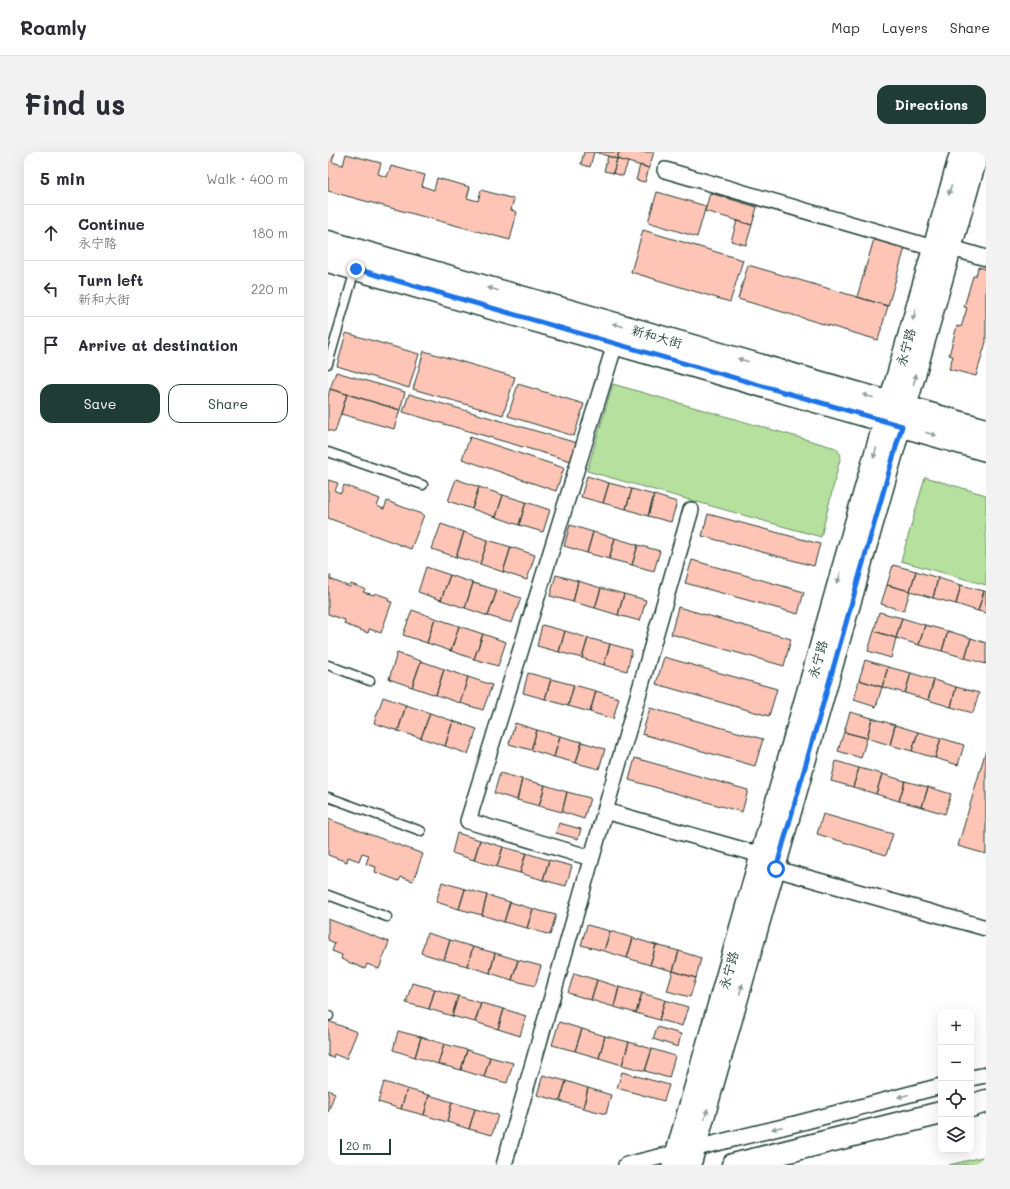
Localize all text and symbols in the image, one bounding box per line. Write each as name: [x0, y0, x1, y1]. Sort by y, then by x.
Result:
text: Roamly: [20, 15, 87, 40]
text: Map: [831, 18, 860, 37]
text: Layers: [882, 18, 928, 37]
text: Share: [950, 18, 990, 37]
button: Directions: [877, 85, 986, 124]
text: Find us: [24, 86, 125, 122]
text: 5 min: [40, 167, 85, 189]
text: Walk · 400 m: [206, 170, 288, 187]
one-way arrow: [947, 184, 953, 196]
text: Continue: [78, 214, 145, 234]
icon: ahead: [40, 222, 62, 244]
text: 180 m: [252, 224, 288, 241]
text: 永宁路: [78, 234, 117, 251]
route end: [347, 260, 365, 278]
text: Turn left: [78, 270, 143, 290]
icon: left: [40, 278, 62, 300]
text: 220 m: [251, 280, 288, 297]
one-way arrow: [487, 286, 499, 292]
text: 新和大街: [78, 290, 130, 307]
one-way arrow: [911, 309, 917, 321]
street label: 新和大街: [630, 321, 684, 351]
one-way arrow: [612, 322, 624, 328]
street label: 永宁路: [891, 326, 919, 368]
icon: arrive: [40, 334, 62, 356]
text: Arrive at destination: [78, 335, 238, 355]
one-way arrow: [737, 357, 749, 363]
one-way arrow: [912, 373, 918, 385]
button: Save: [40, 384, 160, 423]
button: Share: [168, 384, 288, 423]
one-way arrow: [862, 393, 874, 399]
one-way arrow: [924, 432, 937, 438]
one-way arrow: [872, 447, 878, 459]
one-way arrow: [836, 572, 842, 584]
street label: 永宁路: [803, 638, 831, 680]
route start: [767, 860, 785, 878]
street label: 永宁路: [714, 949, 742, 991]
one-way arrow: [738, 983, 744, 995]
map controls: [938, 1009, 974, 1153]
button: +: [938, 1009, 974, 1045]
button: −: [938, 1045, 974, 1081]
button: locate: [938, 1081, 974, 1117]
one-way arrow: [897, 1093, 909, 1099]
one-way arrow: [703, 1108, 709, 1120]
button: layers: [938, 1117, 974, 1153]
one-way arrow: [771, 1125, 783, 1131]
scale bar: [340, 1137, 391, 1156]
text: 20 m: [346, 1138, 371, 1153]

